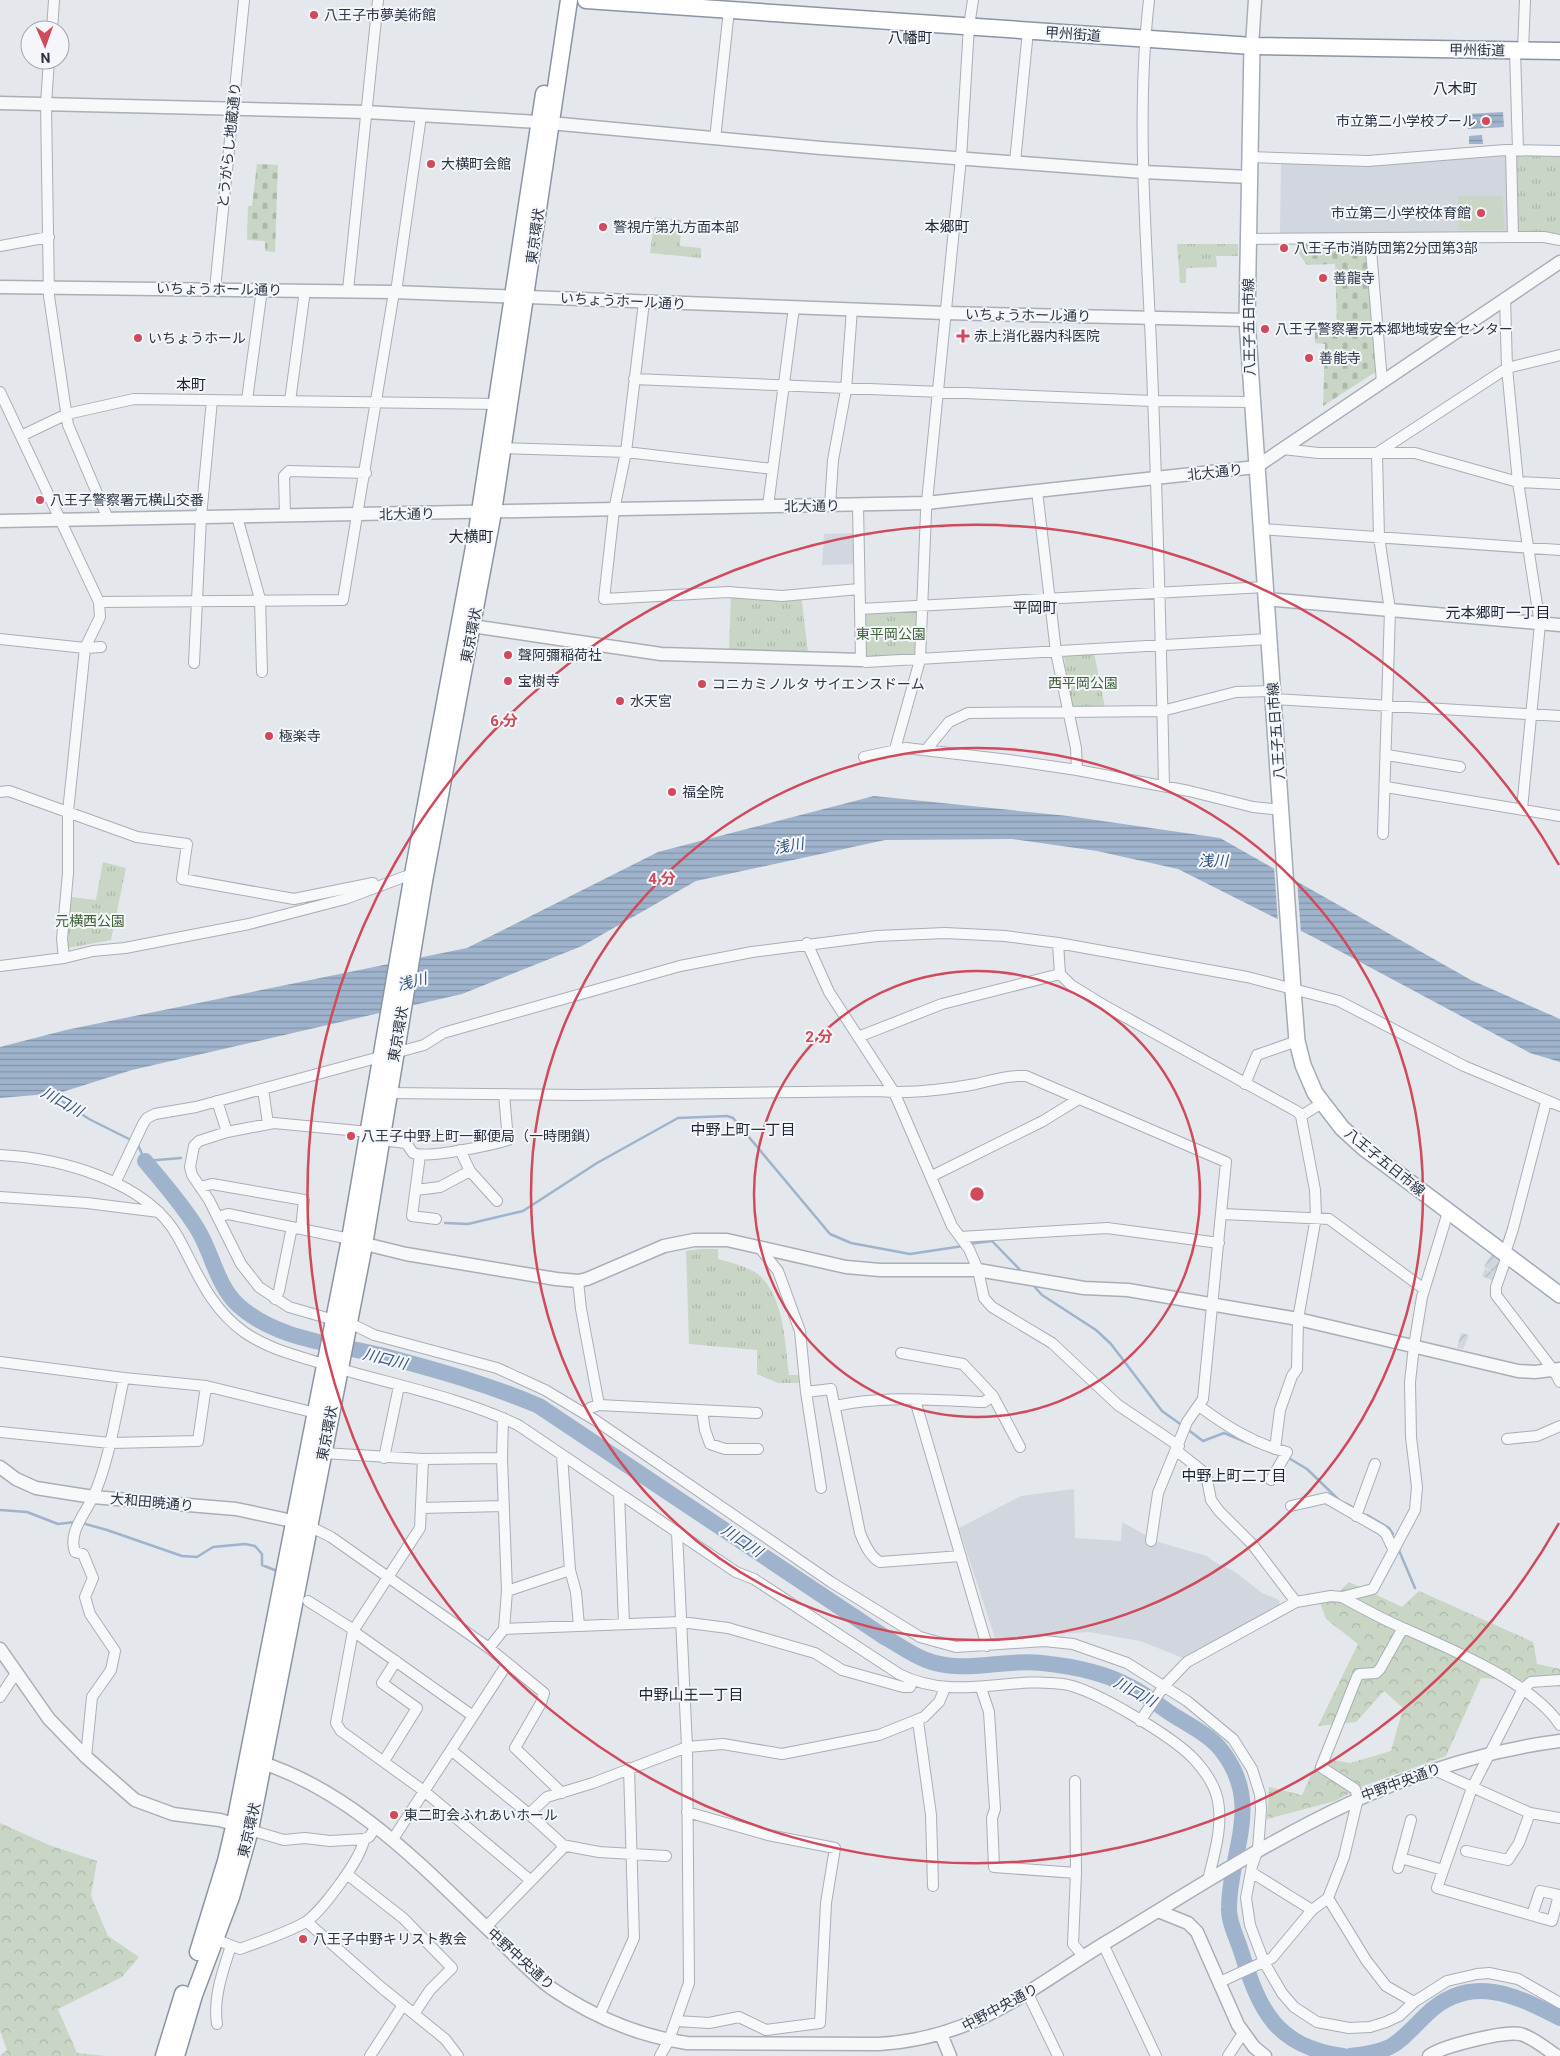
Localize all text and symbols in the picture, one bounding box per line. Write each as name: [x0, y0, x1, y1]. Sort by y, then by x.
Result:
place label: 八王子市夢美術館: [324, 7, 436, 23]
marker: 八王子市夢美術館: [308, 9, 320, 21]
north arrow: [20, 20, 70, 70]
street label: 甲州街道: [1045, 24, 1101, 44]
district label: 八幡町: [887, 29, 933, 47]
street label: 甲州街道: [1449, 42, 1505, 58]
text: N: [40, 50, 51, 66]
district label: 八木町: [1432, 80, 1478, 98]
street label: とうがらし地蔵通り: [214, 82, 244, 208]
place label: 市立第二小学校プール: [1336, 113, 1476, 129]
marker: 市立第二小学校プール: [1480, 115, 1492, 127]
place label: 大横町会館: [441, 156, 511, 172]
marker: 大横町会館: [425, 158, 437, 170]
place label: 市立第二小学校体育館: [1331, 205, 1471, 221]
street label: 東京環状: [523, 207, 547, 265]
marker: 市立第二小学校体育館: [1475, 207, 1487, 219]
district label: 本郷町: [924, 218, 970, 236]
place label: 警視庁第九方面本部: [613, 219, 739, 235]
marker: 警視庁第九方面本部: [597, 221, 609, 233]
place label: 八王子市消防団第2分団第3部: [1294, 240, 1478, 256]
marker: 八王子市消防団第2分団第3部: [1278, 242, 1290, 254]
place label: 善龍寺: [1333, 270, 1375, 286]
marker: 善龍寺: [1317, 272, 1329, 284]
street label: 八王子五日市線: [1240, 278, 1258, 376]
street label: いちょうホール通り: [156, 280, 282, 298]
street label: いちょうホール通り: [560, 290, 686, 312]
street label: いちょうホール通り: [965, 306, 1091, 324]
place label: 八王子警察署元本郷地域安全センター: [1275, 321, 1513, 337]
marker: 八王子警察署元本郷地域安全センター: [1259, 323, 1271, 335]
place label: 赤上消化器内科医院: [974, 328, 1100, 344]
marker: 赤上消化器内科医院: [956, 329, 970, 343]
place label: いちょうホール: [148, 330, 246, 346]
marker: いちょうホール: [132, 332, 144, 344]
place label: 善能寺: [1319, 350, 1361, 366]
marker: 善能寺: [1303, 352, 1315, 364]
district label: 本町: [176, 376, 206, 394]
street label: 北大通り: [1186, 461, 1244, 483]
place label: 八王子警察署元横山交番: [50, 492, 204, 508]
marker: 八王子警察署元横山交番: [34, 494, 46, 506]
street label: 北大通り: [784, 498, 840, 514]
street label: 北大通り: [379, 506, 435, 522]
district label: 大横町: [448, 528, 494, 546]
district label: 平岡町: [1012, 599, 1058, 617]
district label: 元本郷町一丁目: [1445, 604, 1551, 622]
street label: 東京環状: [458, 606, 484, 664]
park label: 東平岡公園: [856, 626, 926, 642]
place label: 聲阿彌稲荷社: [518, 647, 602, 663]
marker: 聲阿彌稲荷社: [502, 649, 514, 661]
place label: 宝樹寺: [518, 673, 560, 689]
marker: 宝樹寺: [502, 675, 514, 687]
park label: 西平岡公園: [1048, 675, 1118, 691]
place label: コニカミノルタ サイエンスドーム: [712, 676, 925, 692]
marker: コニカミノルタ サイエンスドーム: [696, 678, 708, 690]
street label: 八王子五日市線: [1265, 682, 1287, 780]
place label: 水天宮: [630, 693, 672, 709]
marker: 水天宮: [614, 695, 626, 707]
text: 6 分: [490, 712, 518, 730]
place label: 極楽寺: [279, 728, 321, 744]
marker: 極楽寺: [263, 730, 275, 742]
place label: 福全院: [682, 784, 724, 800]
marker: 福全院: [666, 786, 678, 798]
water label: 浅川: [773, 834, 807, 857]
water label: 浅川: [1198, 852, 1230, 870]
text: 4 分: [648, 870, 676, 888]
park label: 元横西公園: [55, 913, 125, 929]
water label: 浅川: [395, 969, 431, 994]
street label: 東京環状: [385, 1005, 411, 1063]
text: 2 分: [805, 1028, 833, 1046]
water label: 川口川: [38, 1083, 88, 1122]
district label: 中野上町一丁目: [690, 1121, 796, 1139]
street label: 八王子五日市線: [1342, 1125, 1428, 1199]
place label: 八王子中野上町一郵便局（一時閉鎖）: [361, 1128, 599, 1144]
marker: 八王子中野上町一郵便局（一時閉鎖）: [345, 1130, 357, 1142]
centre of rings: [968, 1185, 986, 1203]
water label: 川口川: [361, 1345, 411, 1374]
street label: 東京環状: [314, 1404, 340, 1462]
district label: 中野上町二丁目: [1181, 1467, 1287, 1485]
street label: 大和田暁通り: [109, 1490, 195, 1514]
water label: 川口川: [718, 1521, 767, 1562]
water label: 川口川: [1111, 1673, 1161, 1711]
district label: 中野山王一丁目: [638, 1686, 744, 1704]
street label: 中野中央通り: [1359, 1760, 1443, 1804]
street label: 東京環状: [235, 1801, 263, 1859]
place label: 東二町会ふれあいホール: [404, 1807, 558, 1823]
marker: 東二町会ふれあいホール: [388, 1809, 400, 1821]
street label: 中野中央通り: [484, 1925, 558, 1993]
place label: 八王子中野キリスト教会: [313, 1931, 467, 1947]
marker: 八王子中野キリスト教会: [297, 1933, 309, 1945]
street label: 中野中央通り: [959, 1980, 1041, 2034]

